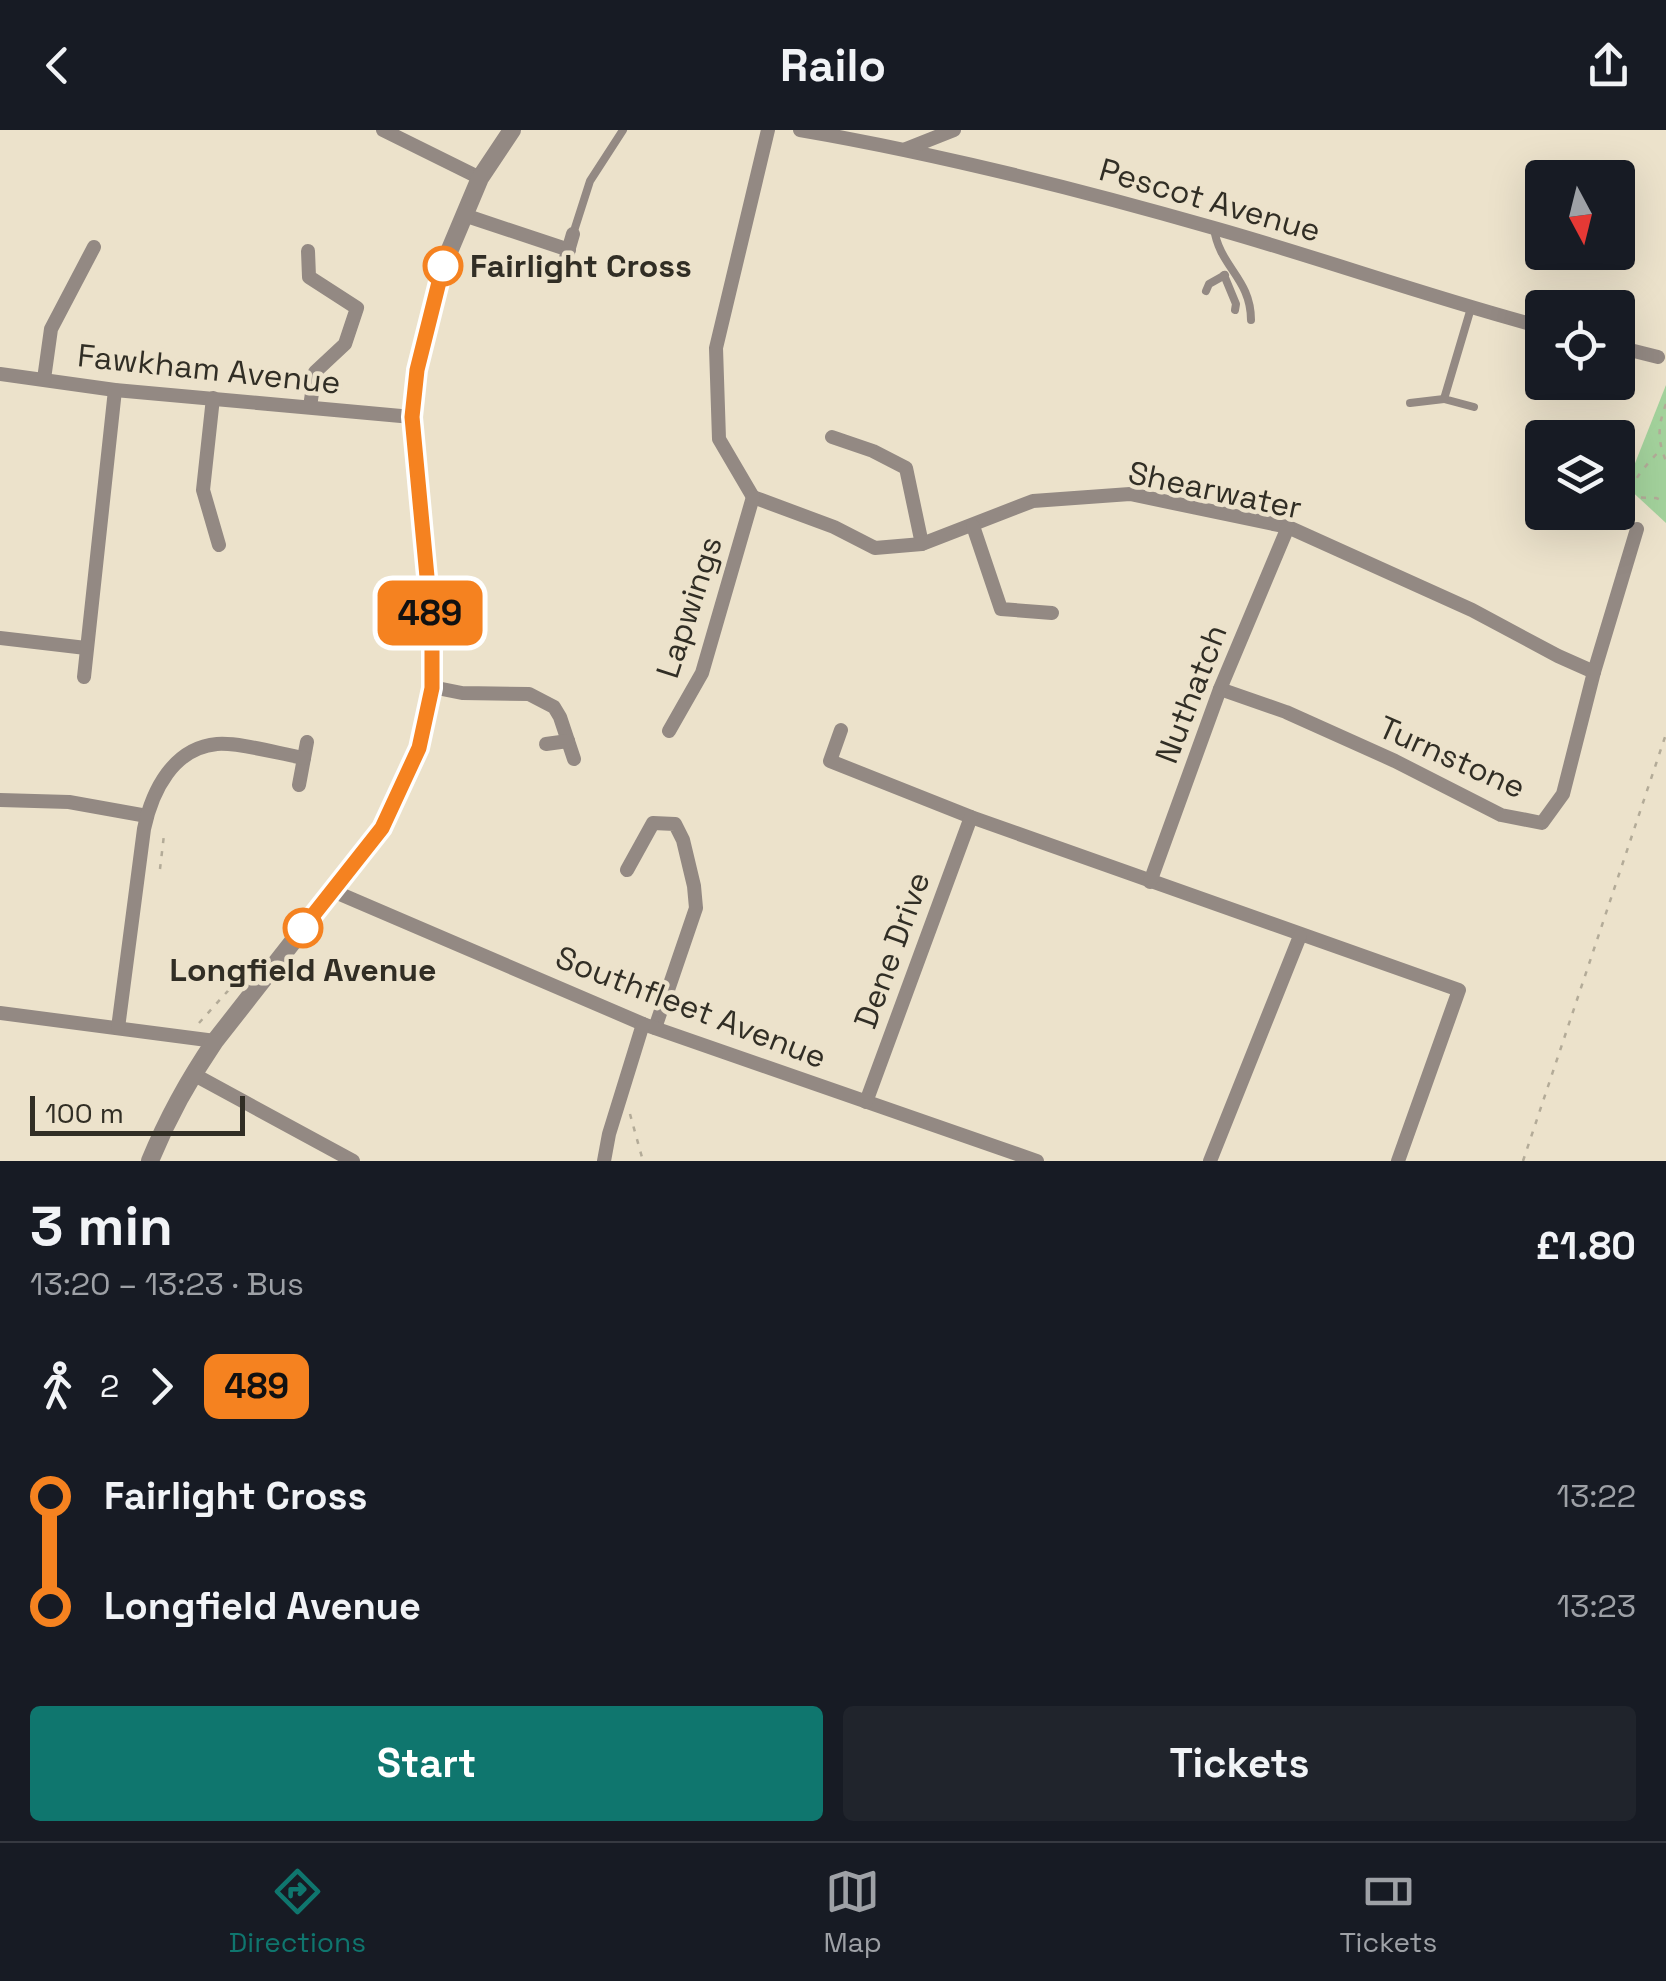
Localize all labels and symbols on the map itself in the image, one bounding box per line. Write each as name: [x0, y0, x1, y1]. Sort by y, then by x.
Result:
street label: Pescot Avenue: [1095, 149, 1325, 251]
north arrow: [1525, 160, 1635, 270]
place label: Fairlight Cross: [470, 246, 692, 286]
marker: Fairlight Cross: [424, 247, 462, 285]
street label: Fawkham Avenue: [75, 335, 343, 403]
street label: Shearwater: [1124, 452, 1306, 528]
street label: Lapwings: [647, 531, 731, 683]
line badge: 489: [372, 580, 488, 646]
street label: Nuthatch: [1146, 619, 1236, 769]
street label: Turnstone: [1372, 707, 1532, 807]
street label: Dene Drive: [845, 866, 939, 1034]
marker: Longfield Avenue: [284, 909, 322, 947]
street label: Southfleet Avenue: [550, 937, 832, 1077]
place label: Longfield Avenue: [170, 950, 436, 990]
scale bar: [30, 1091, 245, 1136]

